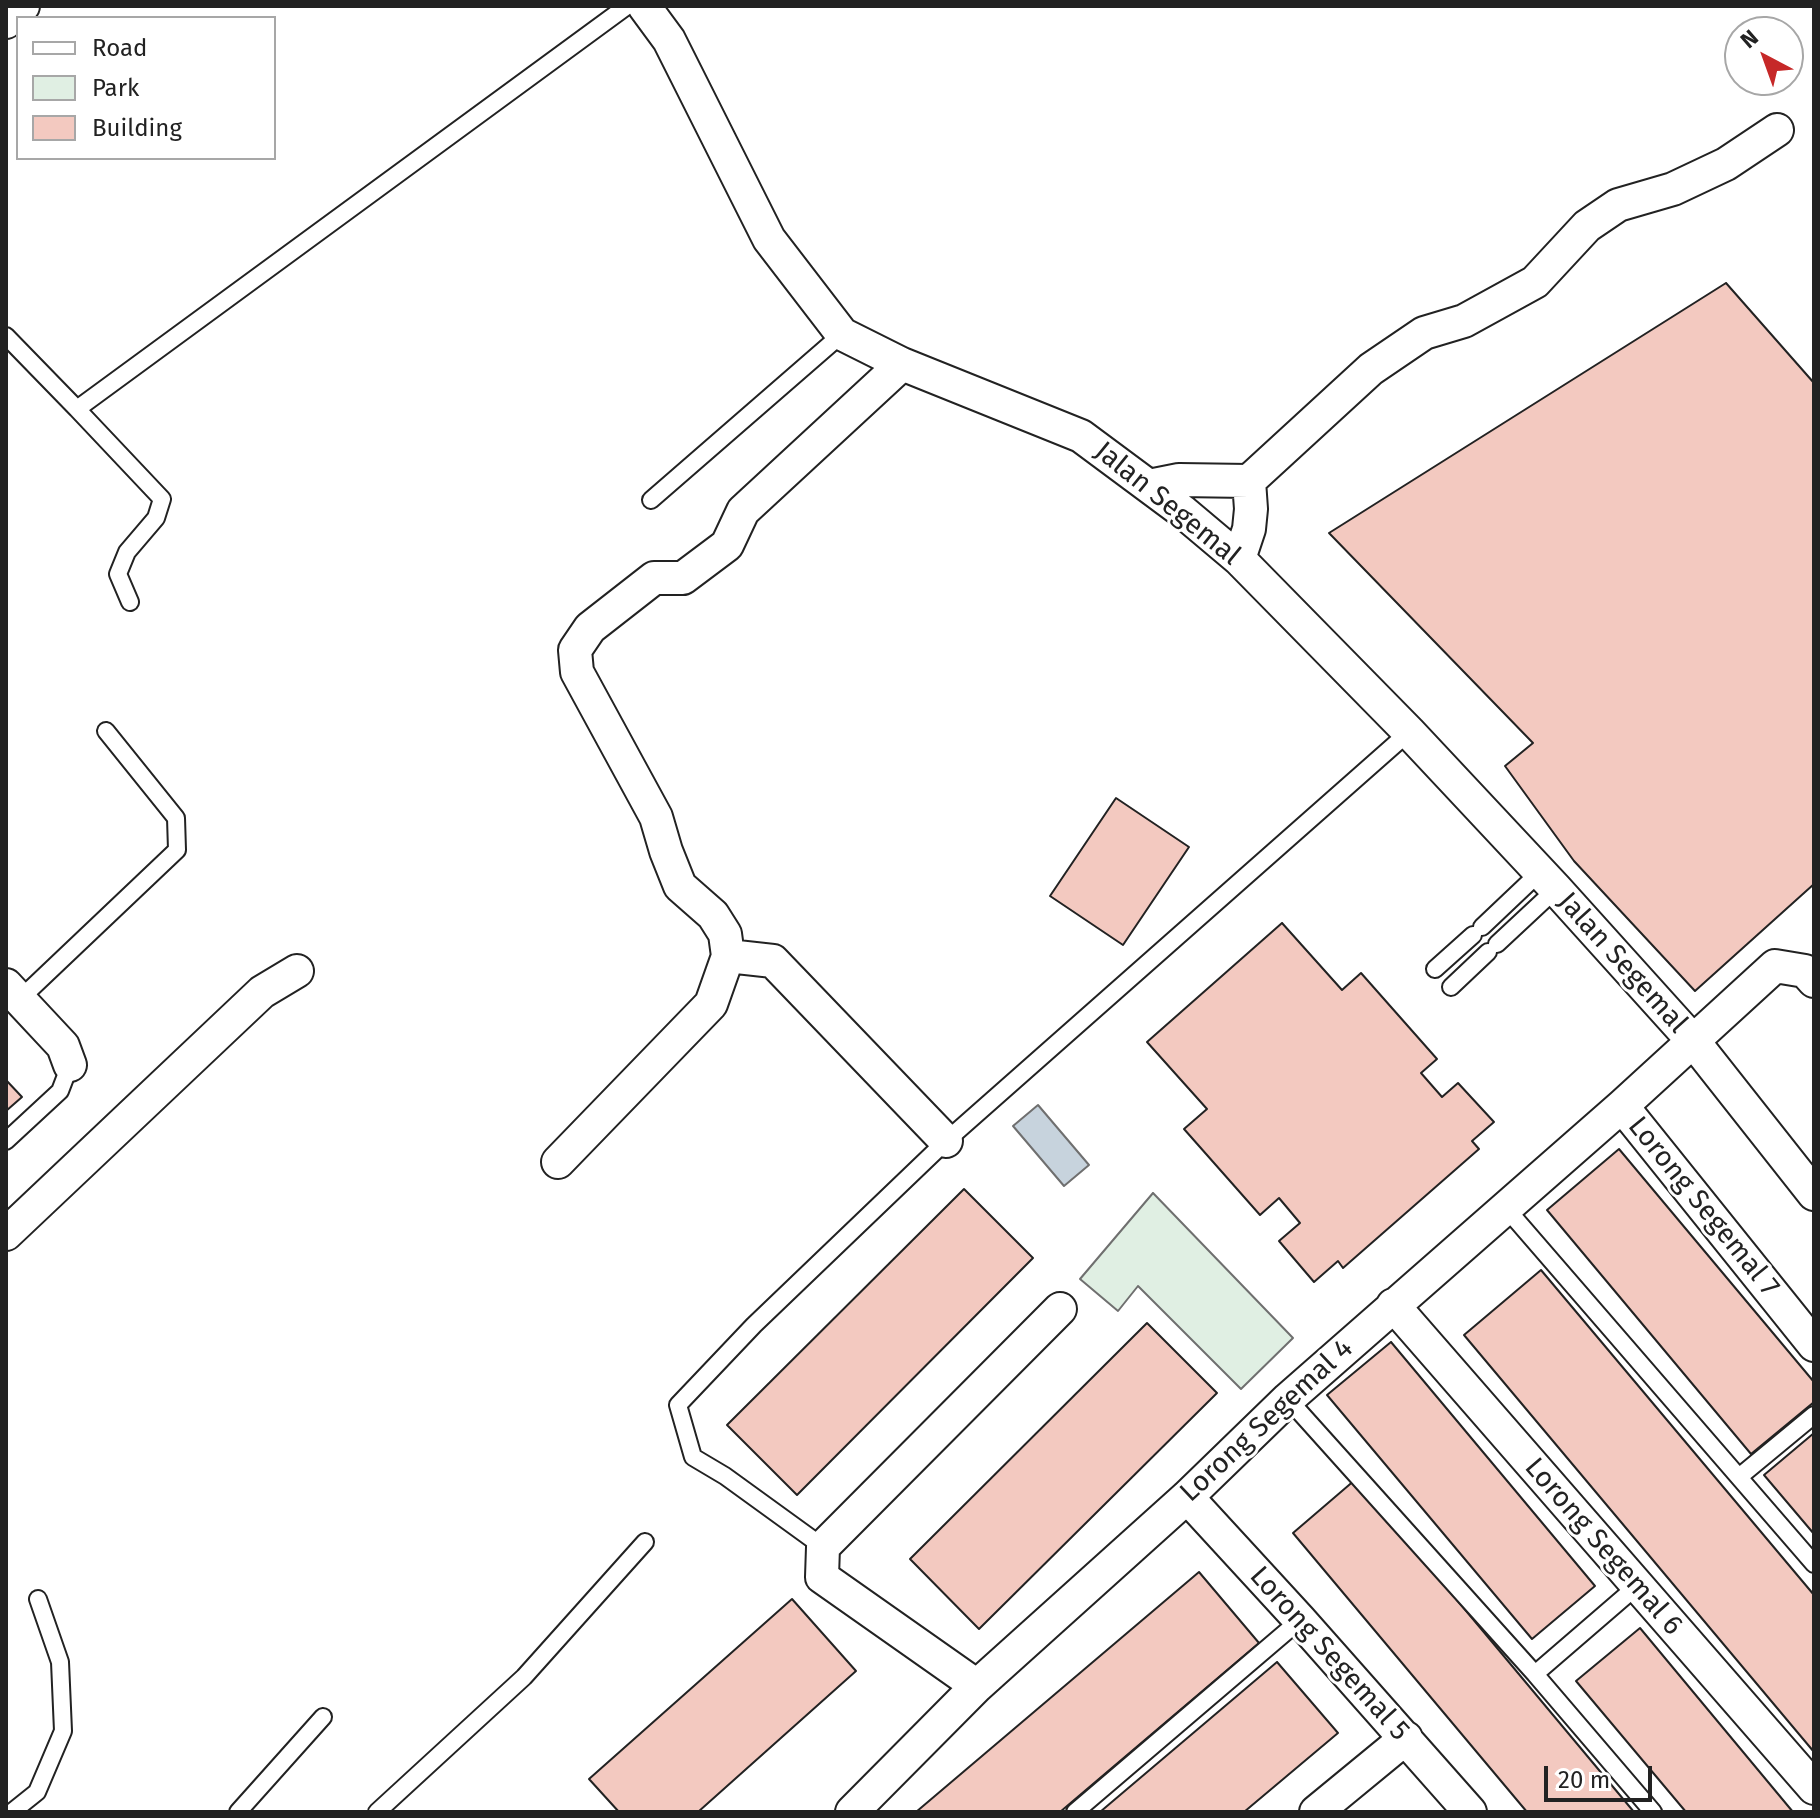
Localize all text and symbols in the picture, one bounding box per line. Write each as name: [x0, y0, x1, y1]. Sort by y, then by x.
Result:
legend: [16, 16, 276, 160]
north arrow: [1724, 16, 1804, 96]
text: N: [1735, 24, 1764, 54]
text: Road: [92, 34, 147, 62]
text: Park: [92, 74, 139, 102]
text: Building: [92, 114, 182, 142]
street label: Jalan Segemal: [1087, 435, 1247, 573]
street label: Jalan Segemal: [1550, 886, 1694, 1040]
street label: Lorong Segemal 7: [1620, 1110, 1786, 1304]
street label: Lorong Segemal 4: [1174, 1332, 1360, 1510]
street label: Lorong Segemal 6: [1517, 1452, 1689, 1642]
street label: Lorong Segemal 5: [1242, 1560, 1416, 1748]
scale bar: [1548, 1750, 1656, 1800]
text: 20 m: [1558, 1766, 1610, 1794]

